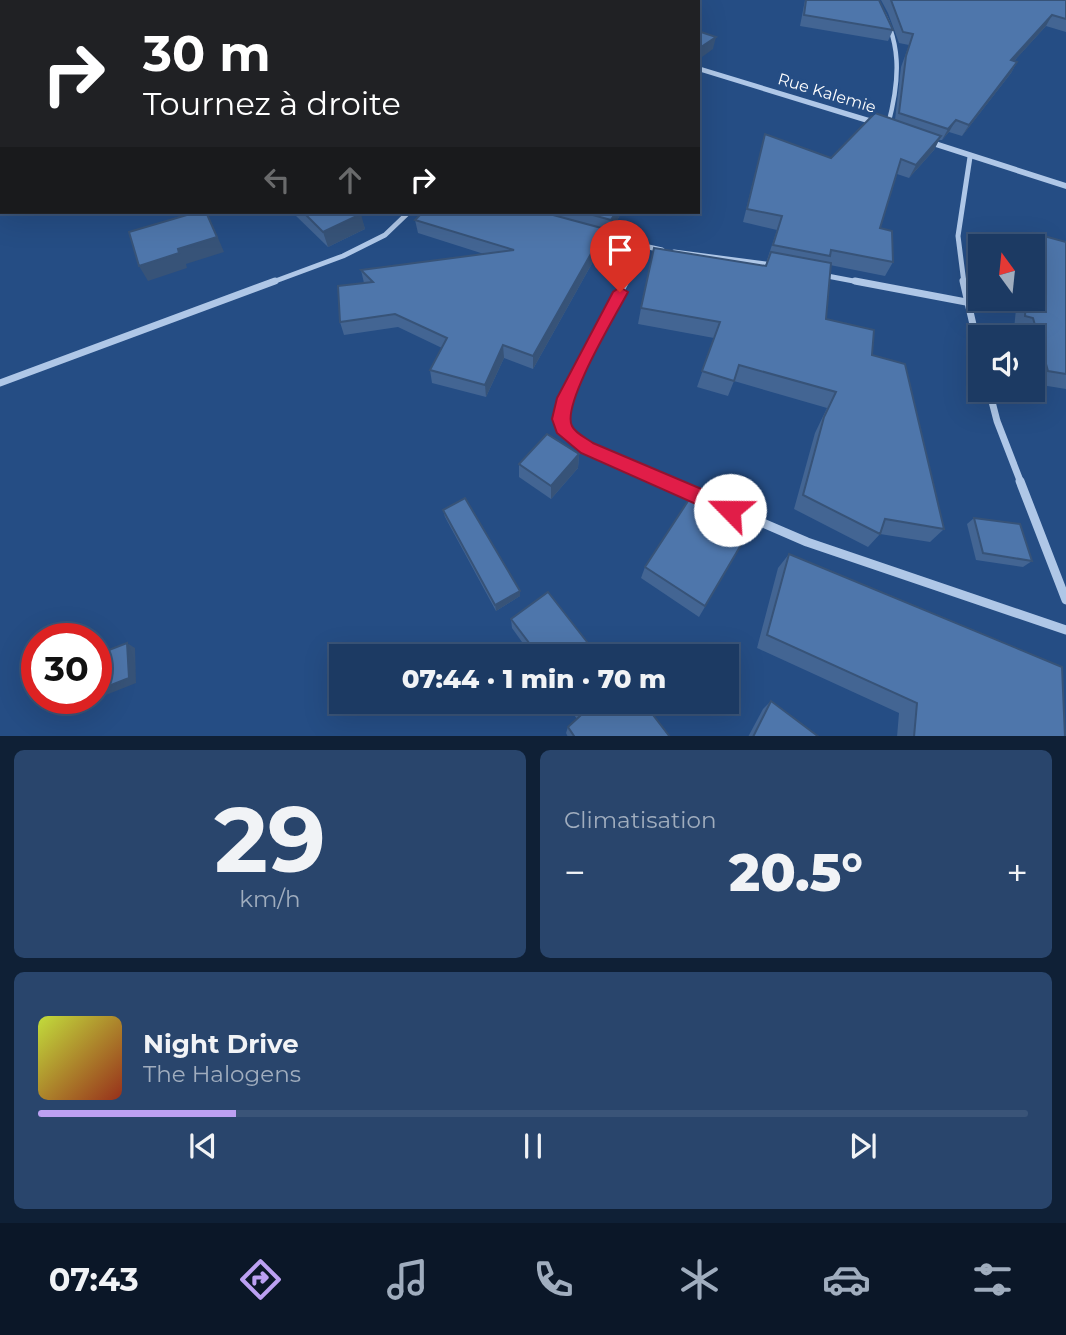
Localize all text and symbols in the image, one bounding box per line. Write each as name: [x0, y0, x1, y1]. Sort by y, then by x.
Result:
text: 30 m: [143, 24, 271, 83]
icon: right: [28, 28, 119, 119]
street label: Rue Kalemie: [776, 69, 878, 117]
text: Tournez à droite: [143, 84, 401, 123]
icon: left: [258, 161, 296, 199]
icon: ahead: [331, 161, 369, 199]
icon: right: [404, 161, 442, 199]
pin: [590, 220, 650, 292]
icon: arrive: [601, 231, 639, 269]
north arrow: [968, 234, 1045, 312]
map controls: [968, 234, 1045, 402]
button: sound: [968, 325, 1045, 402]
position arrow: [693, 473, 767, 547]
speed limit sign: 30: [21, 623, 112, 714]
text: 07:44 · 1 min · 70 m: [402, 663, 666, 695]
text: 29: [214, 784, 326, 895]
text: Climatisation: [564, 806, 716, 834]
text: 20.5°: [729, 841, 863, 904]
text: −: [564, 849, 586, 896]
text: +: [1006, 849, 1028, 896]
text: km/h: [239, 885, 301, 913]
text: Night Drive: [143, 1028, 299, 1060]
text: The Halogens: [143, 1060, 301, 1088]
icon: previous: [184, 1127, 222, 1165]
icon: pause: [514, 1127, 552, 1165]
icon: next: [844, 1127, 882, 1165]
icon: directions: [236, 1255, 285, 1304]
icon: music: [383, 1255, 432, 1304]
icon: phone: [529, 1255, 578, 1304]
icon: climate: [675, 1255, 724, 1304]
icon: car: [822, 1255, 871, 1304]
icon: filters: [968, 1255, 1017, 1304]
text: 07:43: [49, 1260, 139, 1299]

